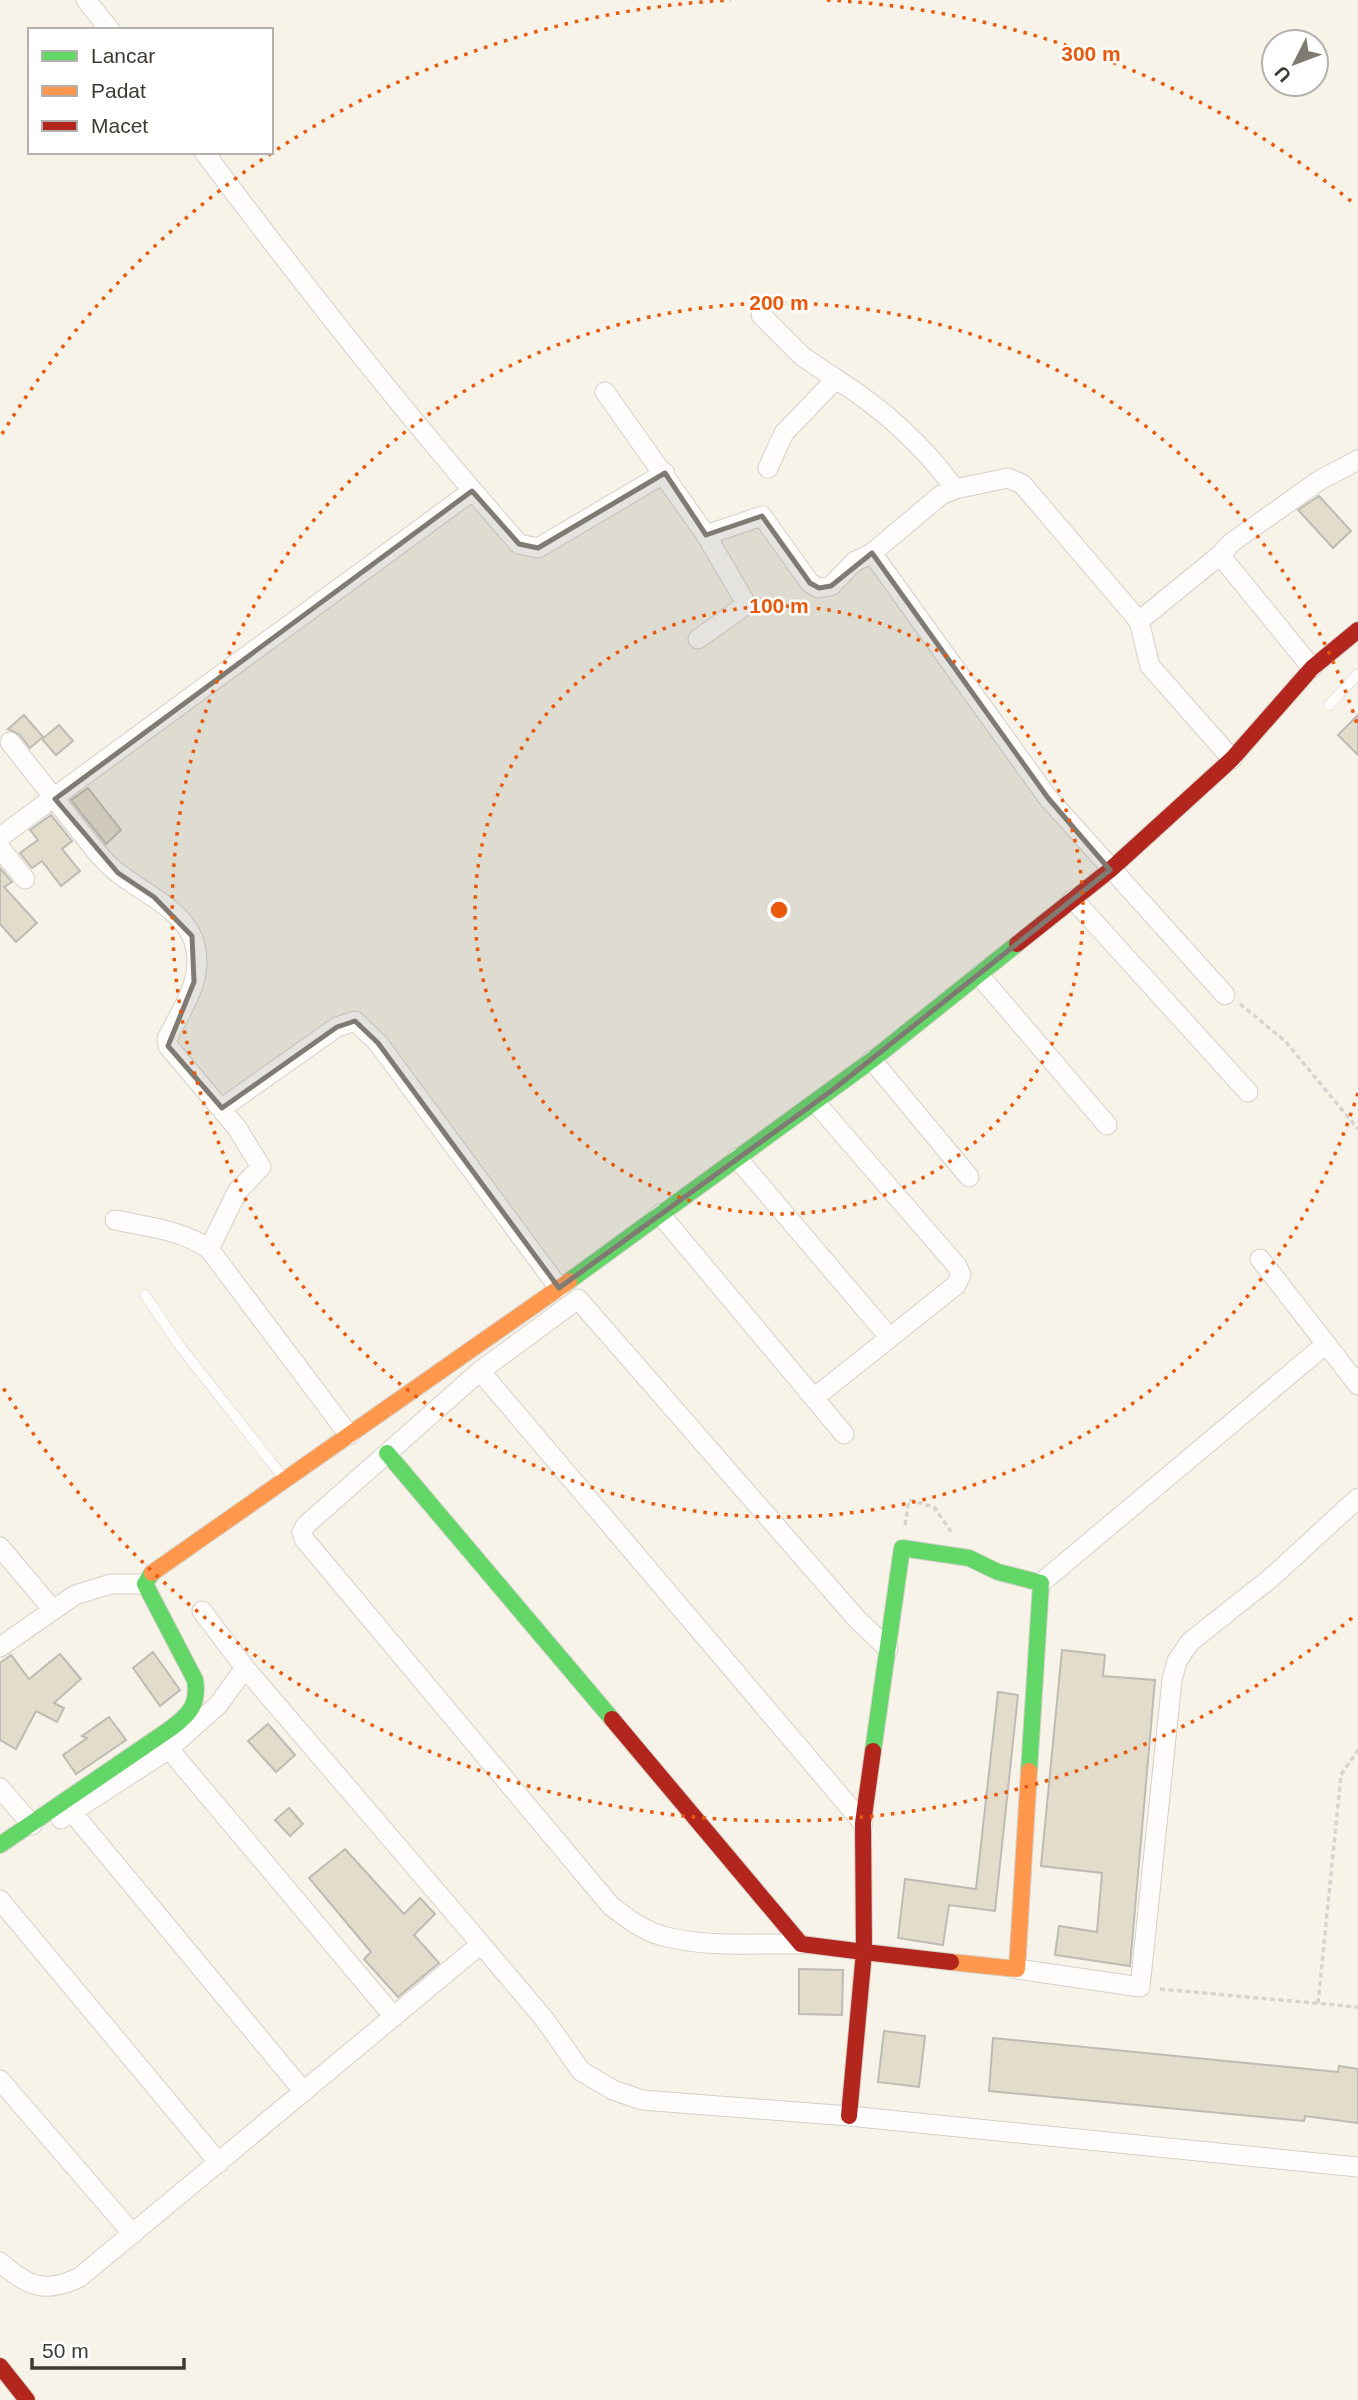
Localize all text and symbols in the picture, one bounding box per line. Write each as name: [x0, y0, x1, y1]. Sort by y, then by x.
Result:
legend: [28, 28, 273, 154]
north arrow: [1260, 28, 1330, 98]
text: 300 m: [1061, 42, 1121, 65]
text: Lancar: [91, 44, 155, 67]
text: U: [1270, 62, 1295, 86]
text: Padat: [91, 79, 146, 102]
text: Macet: [91, 114, 148, 137]
text: 200 m: [749, 291, 809, 314]
text: 100 m: [749, 594, 809, 617]
centre of rings: [767, 898, 791, 922]
scale bar: [32, 2326, 184, 2370]
text: 50 m: [42, 2339, 89, 2362]

